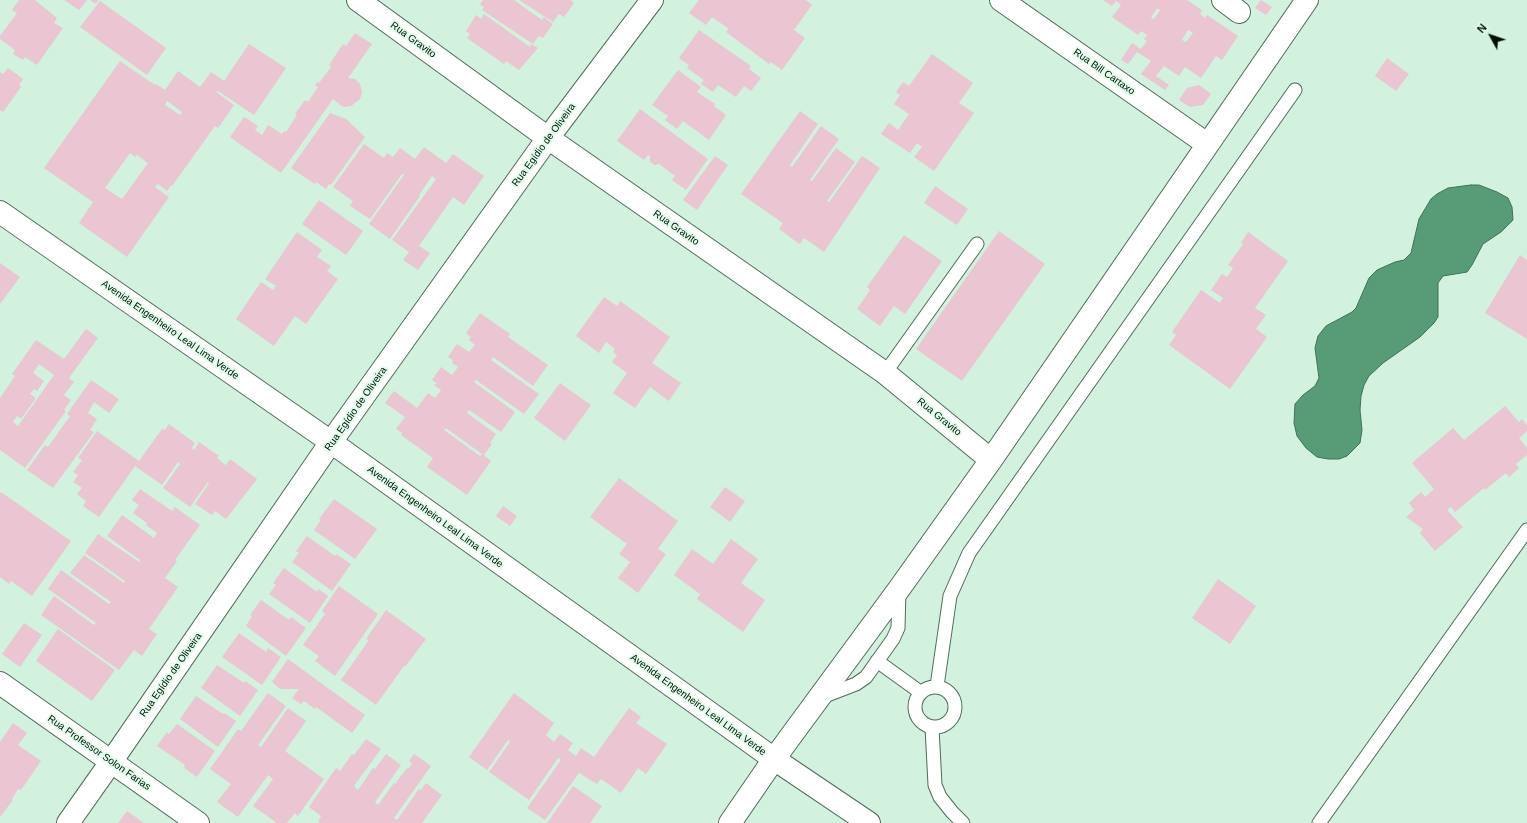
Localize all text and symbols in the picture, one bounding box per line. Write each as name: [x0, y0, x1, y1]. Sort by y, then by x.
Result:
north arrow: [1471, 16, 1511, 56]
street label: Rua Gravito: [388, 19, 438, 61]
text: N: [1475, 21, 1489, 35]
street label: Rua Bill Cartaxo: [1071, 46, 1137, 98]
street label: Rua Egídio de Oliveira: [510, 101, 578, 189]
street label: Rua Gravito: [651, 208, 701, 248]
street label: Avenida Engenheiro Leal Lima Verde: [99, 278, 241, 382]
street label: Rua Egídio de Oliveira: [322, 365, 390, 453]
street label: Rua Gravito: [914, 396, 964, 438]
street label: Avenida Engenheiro Leal Lima Verde: [365, 464, 505, 570]
street label: Rua Egídio de Oliveira: [137, 631, 205, 719]
street label: Avenida Engenheiro Leal Lima Verde: [628, 652, 768, 758]
street label: Rua Professor Solon Farias: [45, 713, 153, 793]

